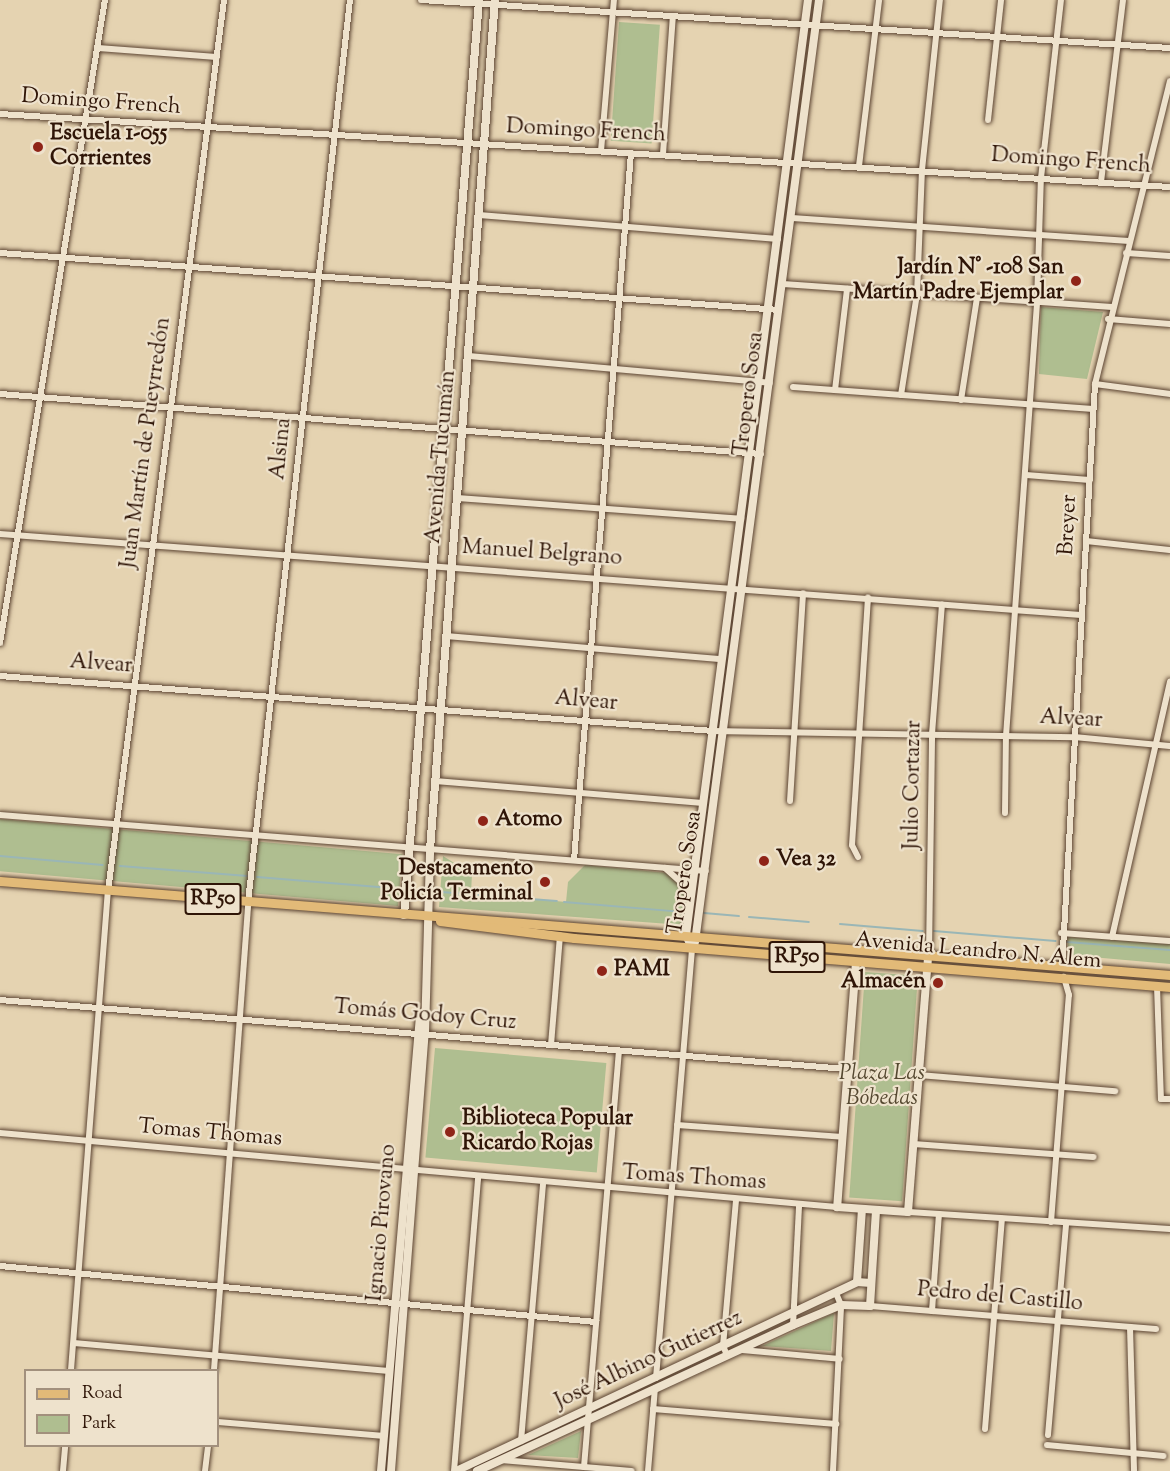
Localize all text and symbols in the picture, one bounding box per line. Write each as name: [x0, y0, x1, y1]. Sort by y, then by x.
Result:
street label: Domingo French: [20, 84, 182, 122]
street label: Domingo French: [505, 115, 667, 149]
place label: Escuela 1-055 Corrientes: [50, 121, 167, 172]
marker: Escuela 1-055 Corrientes: [31, 140, 45, 154]
street label: Domingo French: [990, 143, 1152, 181]
place label: Jardín N° -108 San Martín Padre Ejemplar: [853, 255, 1064, 306]
marker: Jardín N° -108 San Martín Padre Ejemplar: [1069, 274, 1083, 288]
street label: Juan Martín de Pueyrredón: [116, 316, 178, 570]
street label: Tropero Sosa: [729, 330, 771, 458]
street label: Avenida Tucumán: [421, 369, 463, 545]
street label: Alsina: [266, 417, 298, 481]
street label: Breyer: [1054, 494, 1084, 556]
street label: Manuel Belgrano: [461, 535, 623, 573]
street label: Alvear: [69, 650, 133, 680]
street label: Alvear: [553, 686, 619, 718]
street label: Alvear: [1039, 705, 1103, 735]
street label: Julio Cortazar: [900, 720, 928, 850]
place label: Atomo: [495, 808, 562, 834]
street label: Tropero Sosa: [663, 809, 709, 937]
marker: Atomo: [476, 814, 490, 828]
place label: Vea 32: [776, 848, 836, 874]
marker: Vea 32: [757, 854, 771, 868]
place label: Destacamento Policía Terminal: [381, 856, 533, 908]
marker: Destacamento Policía Terminal: [538, 875, 552, 889]
road number: RP50: [184, 881, 242, 917]
street label: Avenida Leandro N. Alem: [854, 928, 1102, 976]
road number: RP50: [768, 939, 826, 975]
place label: PAMI: [614, 958, 670, 984]
marker: PAMI: [595, 964, 609, 978]
place label: Almacén: [841, 970, 926, 996]
marker: Almacén: [931, 976, 945, 990]
street label: Tomás Godoy Cruz: [333, 995, 517, 1037]
park label: Plaza Las Bóbedas: [839, 1061, 925, 1112]
place label: Biblioteca Popular Ricardo Rojas: [462, 1106, 633, 1158]
street label: Tomas Thomas: [137, 1115, 283, 1153]
marker: Biblioteca Popular Ricardo Rojas: [443, 1125, 457, 1139]
street label: Ignacio Pirovano: [363, 1143, 403, 1303]
street label: Tomas Thomas: [621, 1161, 767, 1197]
street label: Pedro del Castillo: [916, 1278, 1084, 1318]
street label: José Albino Gutierrez: [551, 1306, 747, 1416]
legend: [24, 1369, 219, 1447]
text: Road: [82, 1381, 122, 1407]
text: Park: [82, 1411, 116, 1437]

